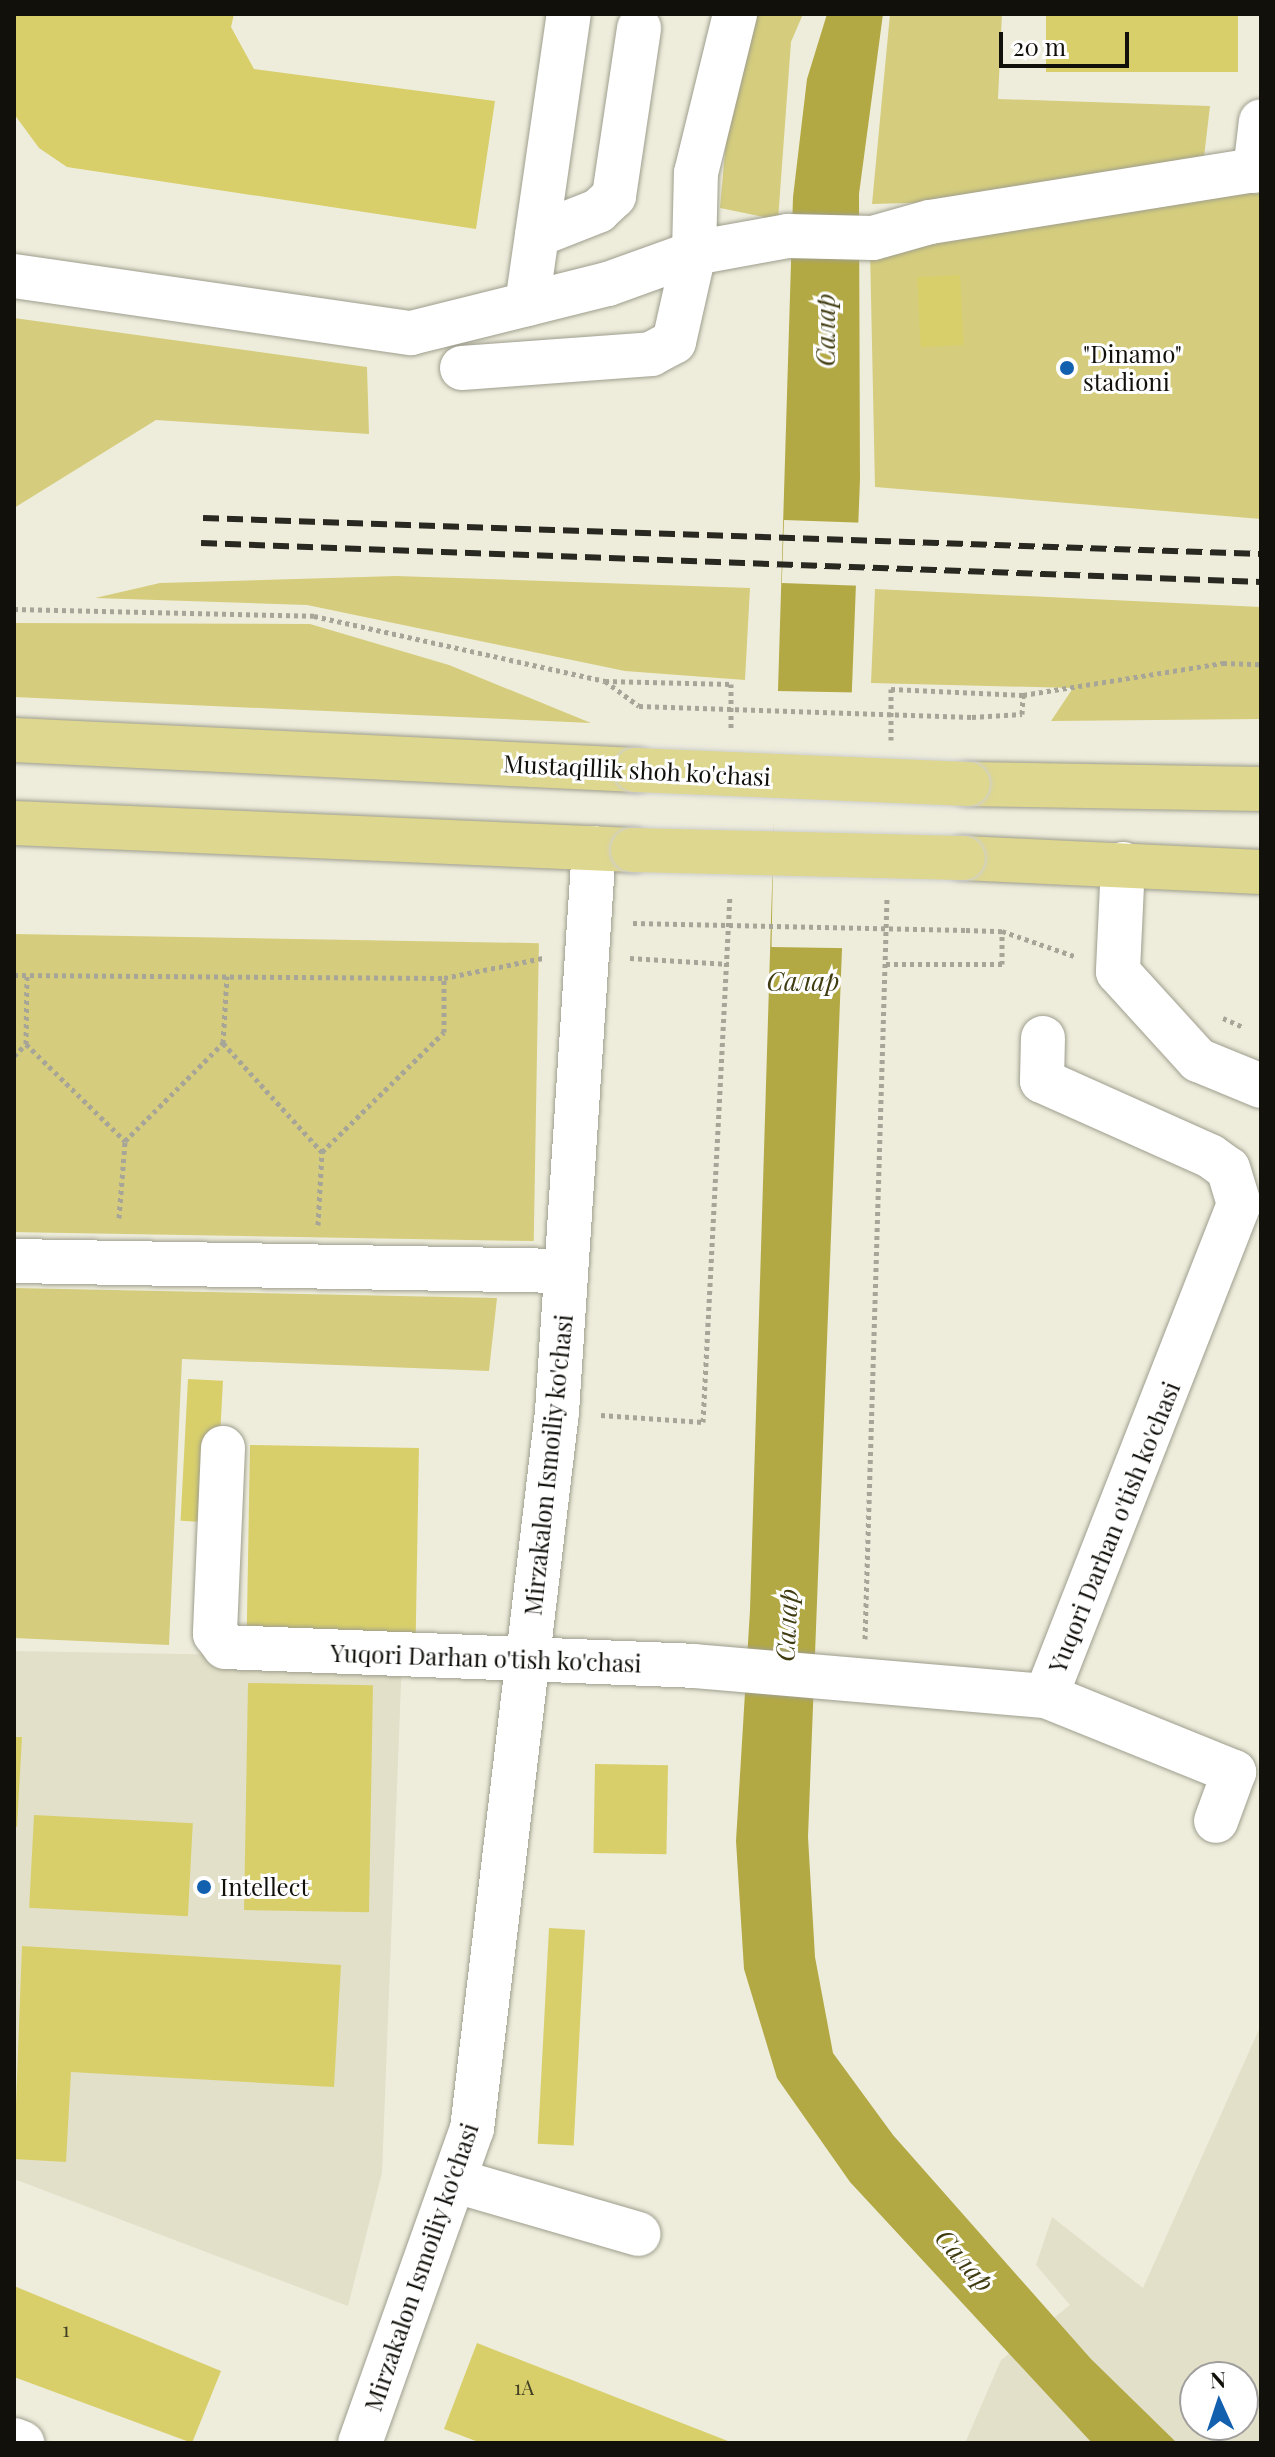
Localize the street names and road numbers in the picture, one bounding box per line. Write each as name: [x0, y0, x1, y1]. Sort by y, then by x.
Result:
street label: Mustaqillik shoh ko'chasi: [502, 749, 772, 791]
street label: Mirzakalon Ismoiliy ko'chasi: [518, 1312, 578, 1618]
street label: Yuqori Darhan o'tish ko'chasi: [1042, 1377, 1186, 1677]
street label: Yuqori Darhan o'tish ko'chasi: [330, 1638, 642, 1678]
street label: Mirzakalon Ismoiliy ko'chasi: [358, 2119, 484, 2415]

